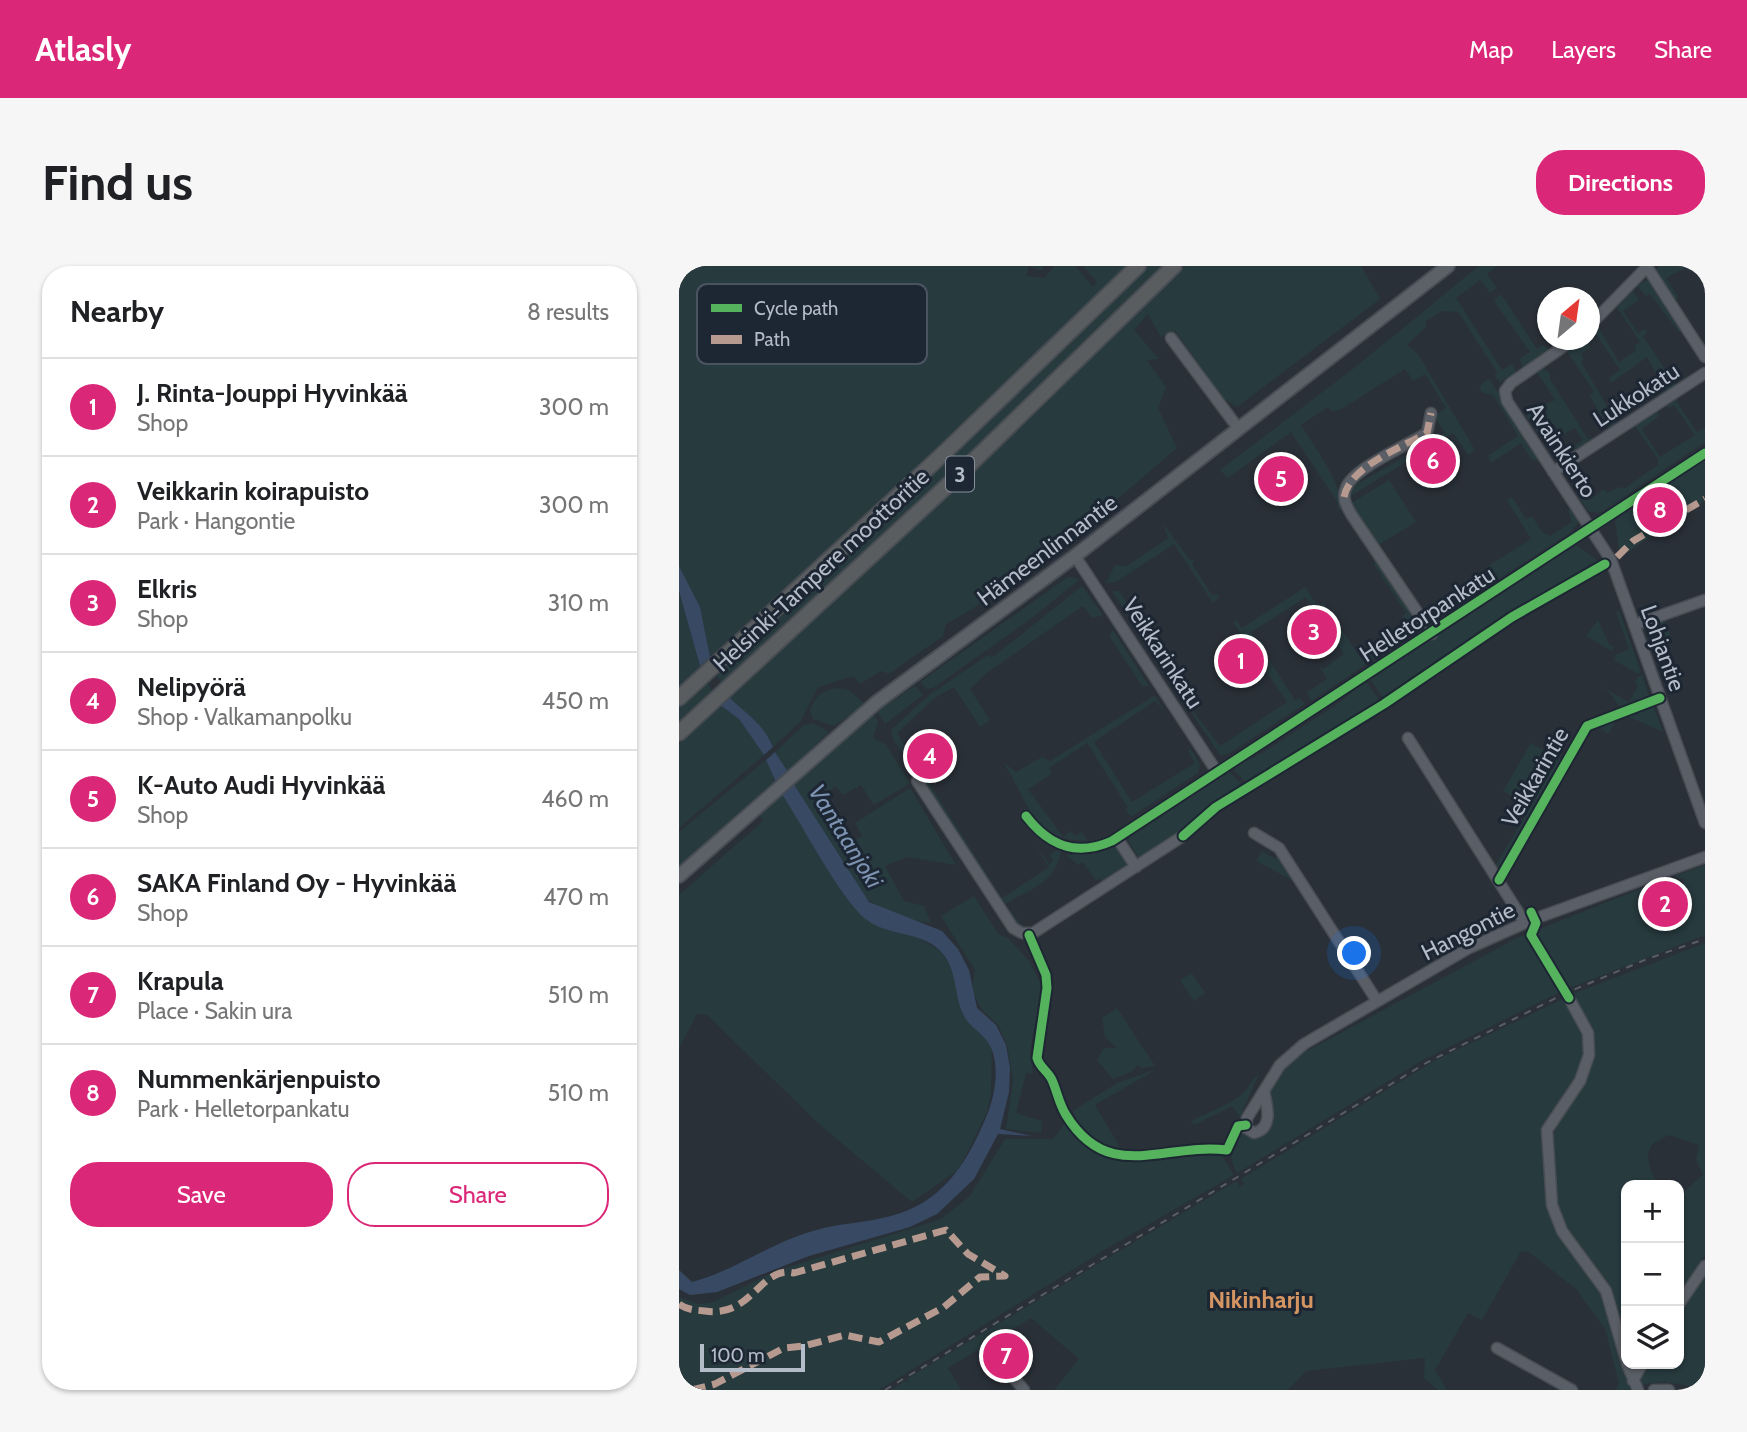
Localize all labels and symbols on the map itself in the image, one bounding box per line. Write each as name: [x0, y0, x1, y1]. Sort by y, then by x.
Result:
legend: [697, 284, 927, 364]
north arrow: [1537, 287, 1600, 350]
text: Cycle path: [754, 297, 838, 320]
text: Path: [754, 328, 790, 351]
street label: Lukkokatu: [1588, 357, 1684, 433]
street label: Avainkierto: [1521, 397, 1603, 503]
pin: 6: [1410, 435, 1456, 487]
pin: 5: [1258, 453, 1304, 505]
road number: 3: [946, 456, 974, 492]
street label: Helsinki-Tampere moottoritie: [707, 462, 935, 677]
pin: 8: [1637, 484, 1683, 536]
street label: Hämeenlinnantie: [972, 488, 1123, 612]
street label: Helletorpankatu: [1354, 560, 1500, 668]
street label: Veikkarinkatu: [1117, 592, 1209, 714]
street label: Lohjantie: [1635, 601, 1692, 695]
pin: 3: [1291, 606, 1337, 658]
pin: 1: [1218, 635, 1264, 687]
street label: Veikkarintie: [1495, 722, 1575, 832]
pin: 4: [907, 730, 953, 782]
water label: Vantaanjoki: [803, 779, 890, 894]
pin: 2: [1642, 878, 1688, 930]
street label: Hangontie: [1417, 895, 1520, 966]
your location: [1337, 936, 1371, 970]
district label: Nikinharju: [1208, 1285, 1314, 1314]
pin: 7: [983, 1330, 1029, 1382]
scale bar: [700, 1341, 805, 1373]

